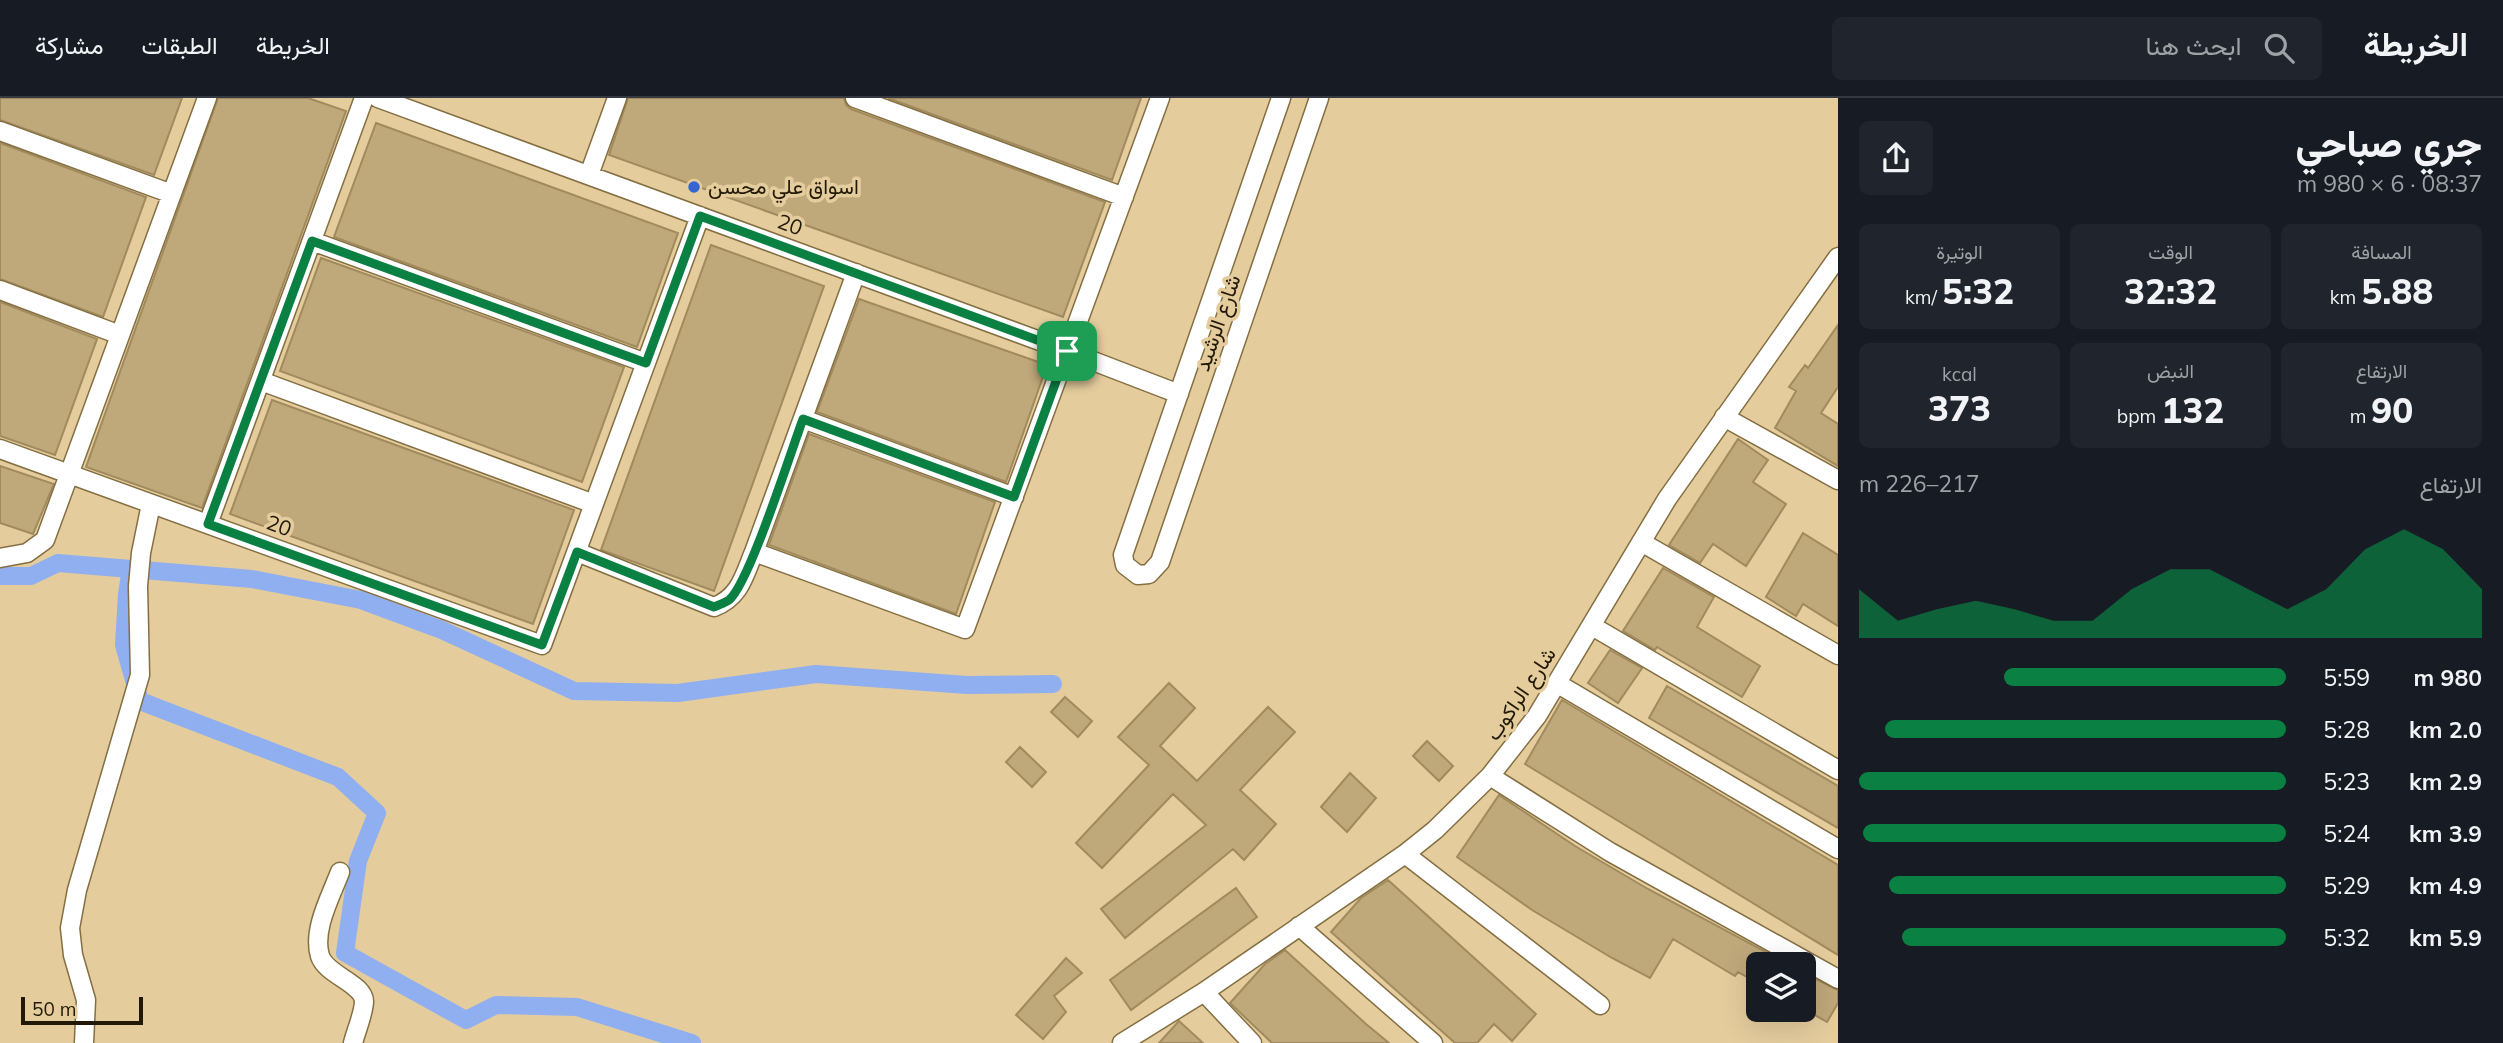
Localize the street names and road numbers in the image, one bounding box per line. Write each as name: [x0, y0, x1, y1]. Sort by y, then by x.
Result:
street label: 20: [774, 208, 807, 241]
street label: شارع الرشيد: [1188, 271, 1248, 375]
street label: 20: [263, 509, 296, 542]
street label: شارع الراكوب: [1479, 642, 1563, 746]

